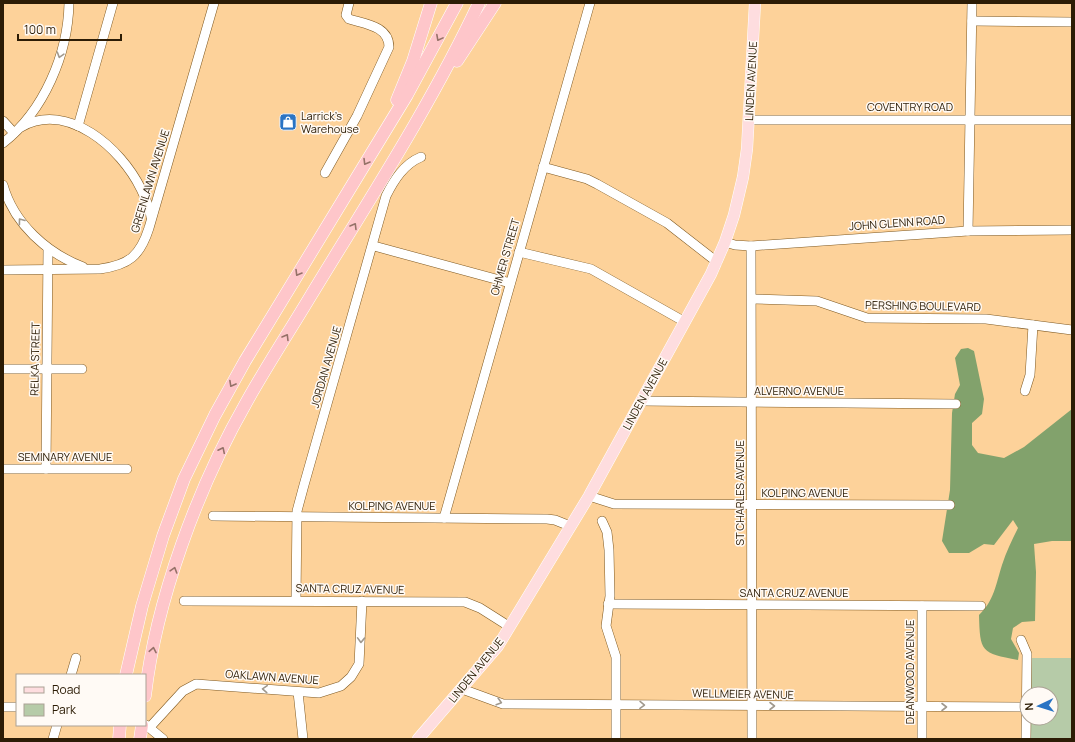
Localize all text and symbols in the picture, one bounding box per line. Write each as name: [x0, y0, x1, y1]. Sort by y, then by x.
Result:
scale bar: [18, 16, 121, 42]
text: 100 m: [24, 21, 56, 38]
one-way arrow: [436, 33, 444, 41]
street label: LINDEN AVENUE: [741, 41, 760, 121]
one-way arrow: [56, 51, 65, 58]
street label: COVENTRY ROAD: [867, 99, 953, 114]
place label: Larrick’s Warehouse: [301, 108, 360, 136]
shop icon: Larrick’s Warehouse: [278, 112, 298, 132]
street label: GREENLAWN AVENUE: [127, 127, 172, 234]
one-way arrow: [364, 158, 371, 165]
street label: JOHN GLENN ROAD: [848, 212, 945, 233]
street label: OHMER STREET: [486, 216, 523, 297]
one-way arrow: [19, 218, 26, 225]
one-way arrow: [349, 223, 356, 230]
one-way arrow: [296, 269, 303, 276]
street label: PERSHING BOULEVARD: [865, 297, 981, 314]
street label: RELKA STREET: [26, 321, 43, 396]
street label: JORDAN AVENUE: [307, 324, 344, 410]
one-way arrow: [281, 334, 289, 341]
street label: LINDEN AVENUE: [619, 355, 670, 432]
one-way arrow: [229, 380, 236, 387]
street label: ALVERNO AVENUE: [754, 383, 844, 398]
street label: ST CHARLES AVENUE: [732, 440, 747, 546]
one-way arrow: [217, 447, 225, 454]
street label: SEMINARY AVENUE: [18, 449, 112, 464]
street label: KOLPING AVENUE: [761, 485, 849, 500]
street label: KOLPING AVENUE: [348, 498, 436, 513]
one-way arrow: [169, 567, 178, 574]
street label: SANTA CRUZ AVENUE: [295, 580, 405, 597]
street label: SANTA CRUZ AVENUE: [740, 585, 848, 600]
street label: DEANWOOD AVENUE: [902, 620, 917, 724]
street label: LINDEN AVENUE: [445, 634, 507, 705]
one-way arrow: [356, 637, 365, 643]
one-way arrow: [148, 647, 157, 654]
street label: OAKLAWN AVENUE: [225, 666, 319, 687]
legend: [16, 674, 146, 726]
text: Road: [52, 681, 80, 698]
one-way arrow: [262, 684, 268, 693]
street label: WELLMEIER AVENUE: [692, 685, 794, 702]
north arrow: [1019, 686, 1059, 726]
one-way arrow: [495, 697, 502, 706]
text: Park: [52, 701, 77, 718]
one-way arrow: [639, 701, 645, 709]
one-way arrow: [769, 702, 775, 710]
text: N: [1021, 702, 1036, 711]
one-way arrow: [941, 703, 947, 711]

